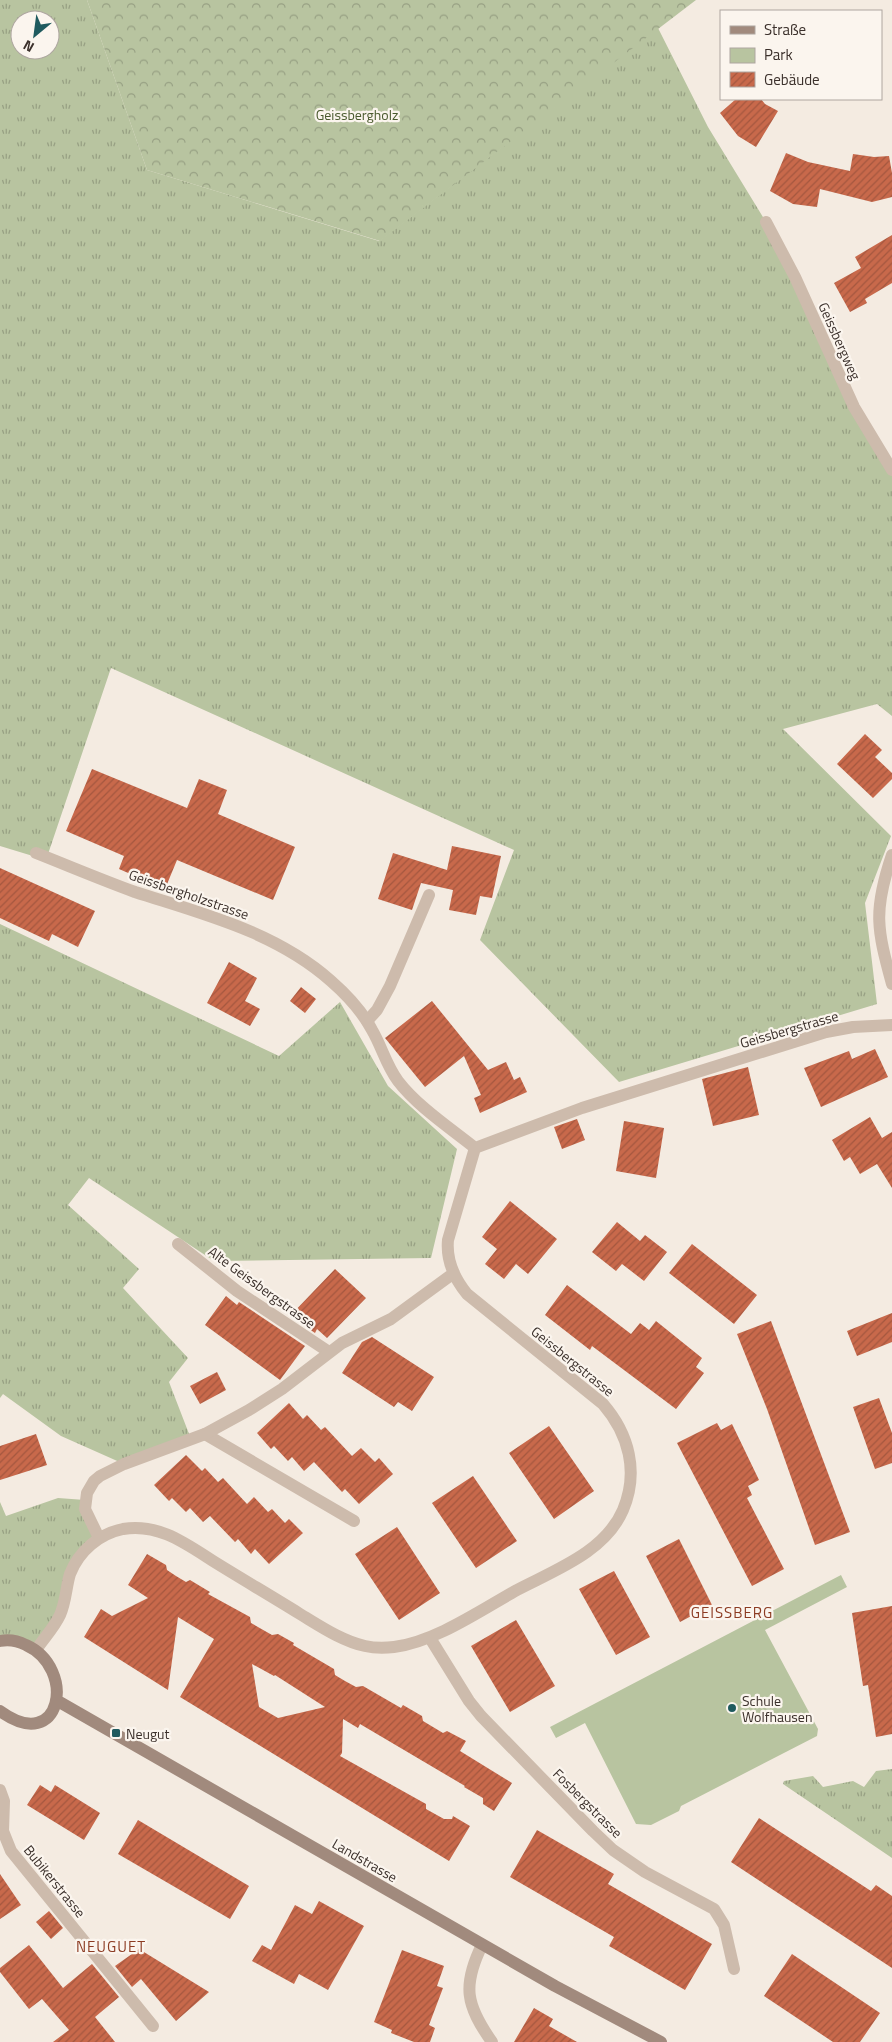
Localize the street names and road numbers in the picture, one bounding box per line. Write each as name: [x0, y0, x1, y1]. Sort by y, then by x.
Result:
street label: Geissbergweg: [814, 299, 866, 383]
street label: Geissbergholzstrasse: [126, 864, 252, 924]
street label: Geissbergstrasse: [737, 1005, 841, 1053]
street label: Alte Geissbergstrasse: [204, 1241, 320, 1333]
street label: Geissbergstrasse: [527, 1321, 619, 1401]
street label: Fosbergstrasse: [548, 1763, 628, 1843]
street label: Landstrasse: [329, 1833, 401, 1887]
street label: Bubikerstrasse: [19, 1840, 91, 1922]

